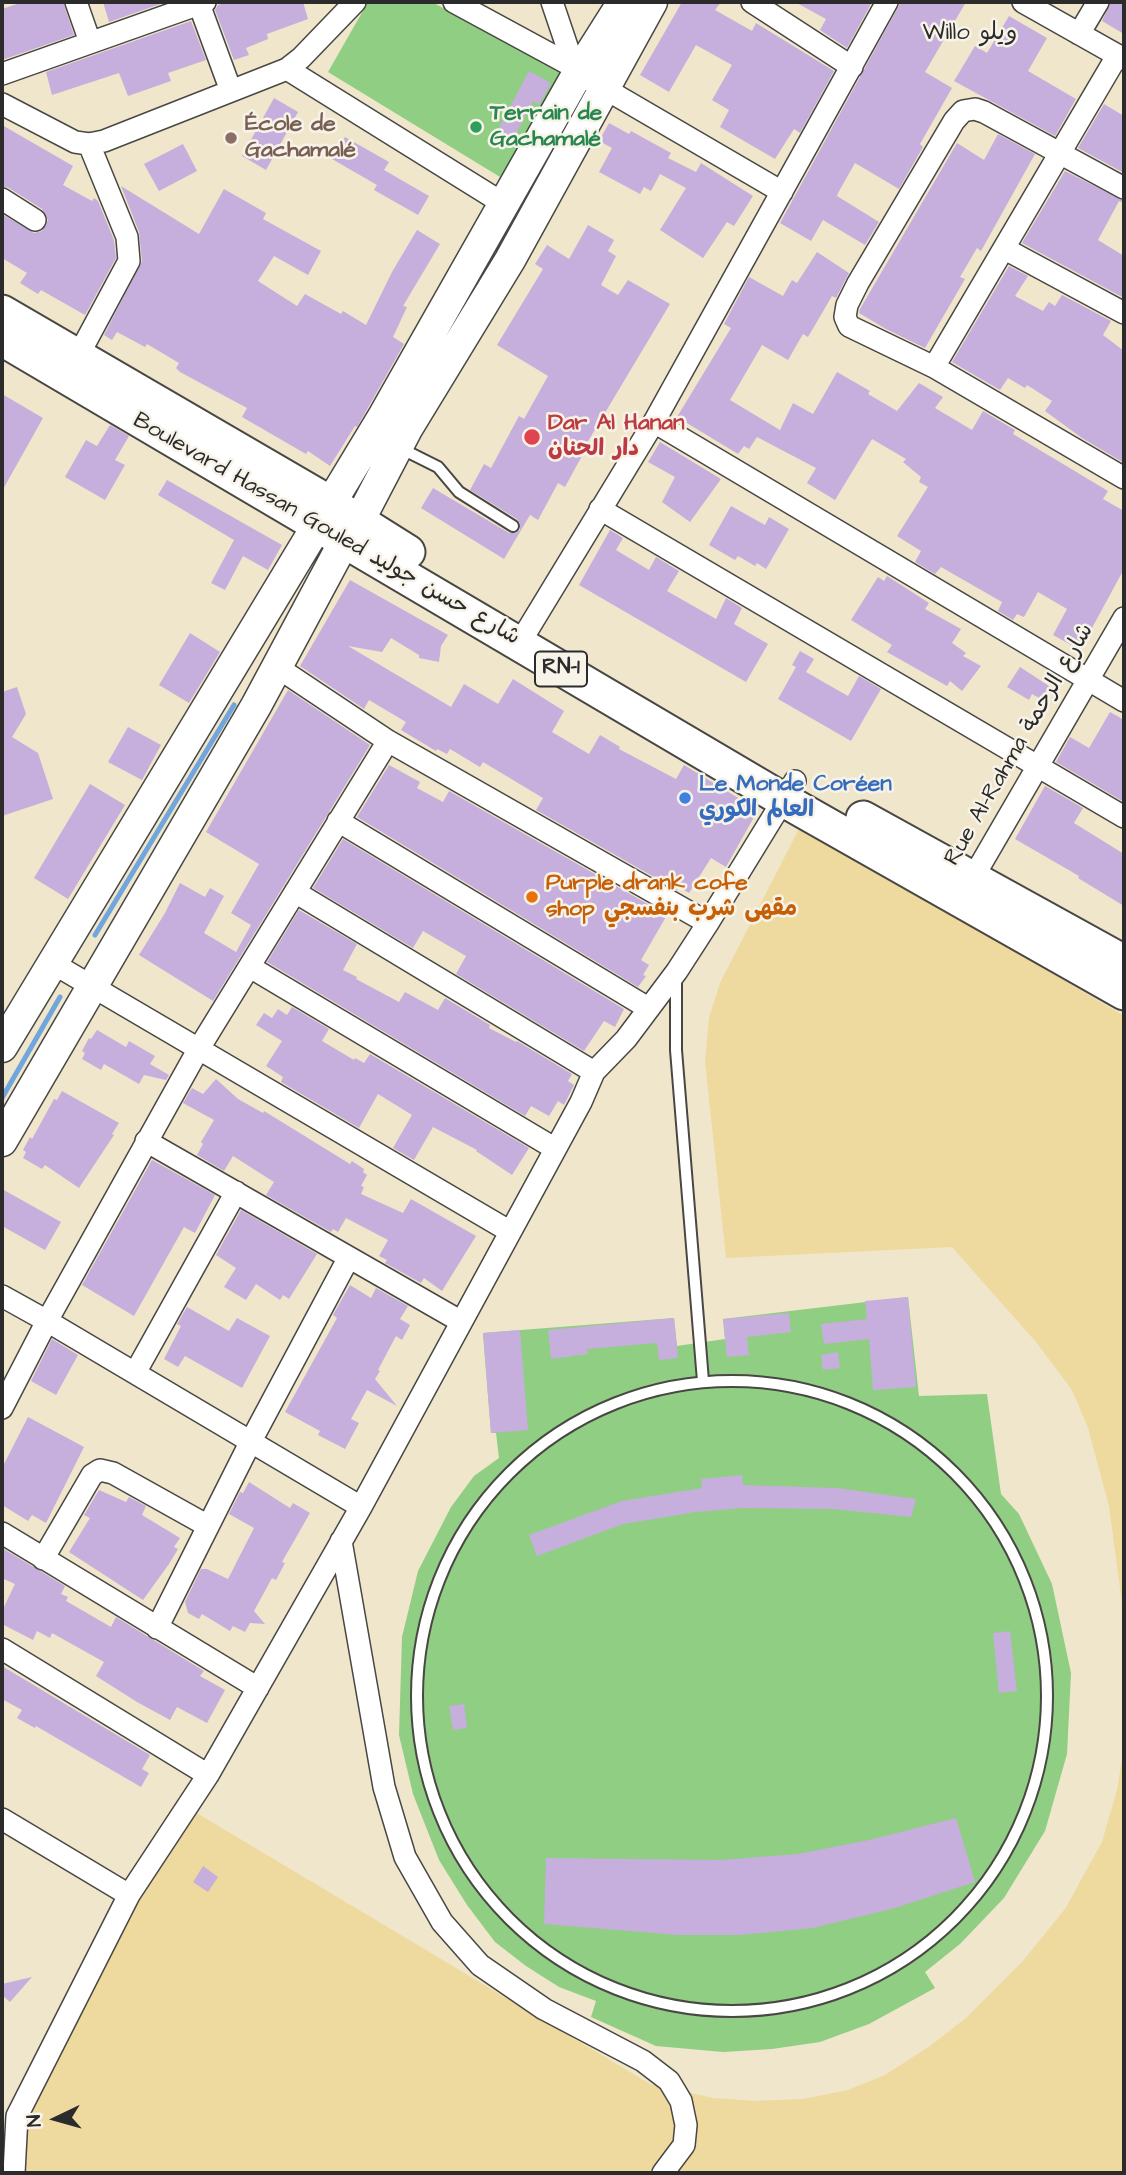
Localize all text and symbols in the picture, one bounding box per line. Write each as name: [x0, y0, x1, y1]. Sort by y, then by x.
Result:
district label: Willo ويلو: [923, 20, 1017, 48]
place label: Terrain de Gachamalé: [490, 100, 602, 154]
place label: École de Gachamalé: [245, 111, 356, 165]
marker: Terrain de Gachamalé: [468, 119, 484, 135]
marker: École de Gachamalé: [223, 130, 239, 146]
street label: Boulevard Hassan Gouled شارع حسن جوليد: [128, 408, 524, 652]
place label: Dar Al Hanan دار الحنان: [548, 410, 684, 464]
marker: Dar Al Hanan دار الحنان: [522, 427, 542, 447]
street label: Rue Al-Rahma شارع الرحمة: [939, 619, 1101, 871]
road number: RN-1: [535, 652, 587, 686]
place label: Le Monde Coréen العالم الكوري: [699, 771, 892, 825]
marker: Le Monde Coréen العالم الكوري: [677, 790, 693, 806]
place label: Purple drank cofe shop مقهى شرب بنفسجي: [546, 870, 797, 924]
marker: Purple drank cofe shop مقهى شرب بنفسجي: [524, 889, 540, 905]
north arrow: [21, 2084, 91, 2154]
text: N: [21, 2114, 49, 2128]

